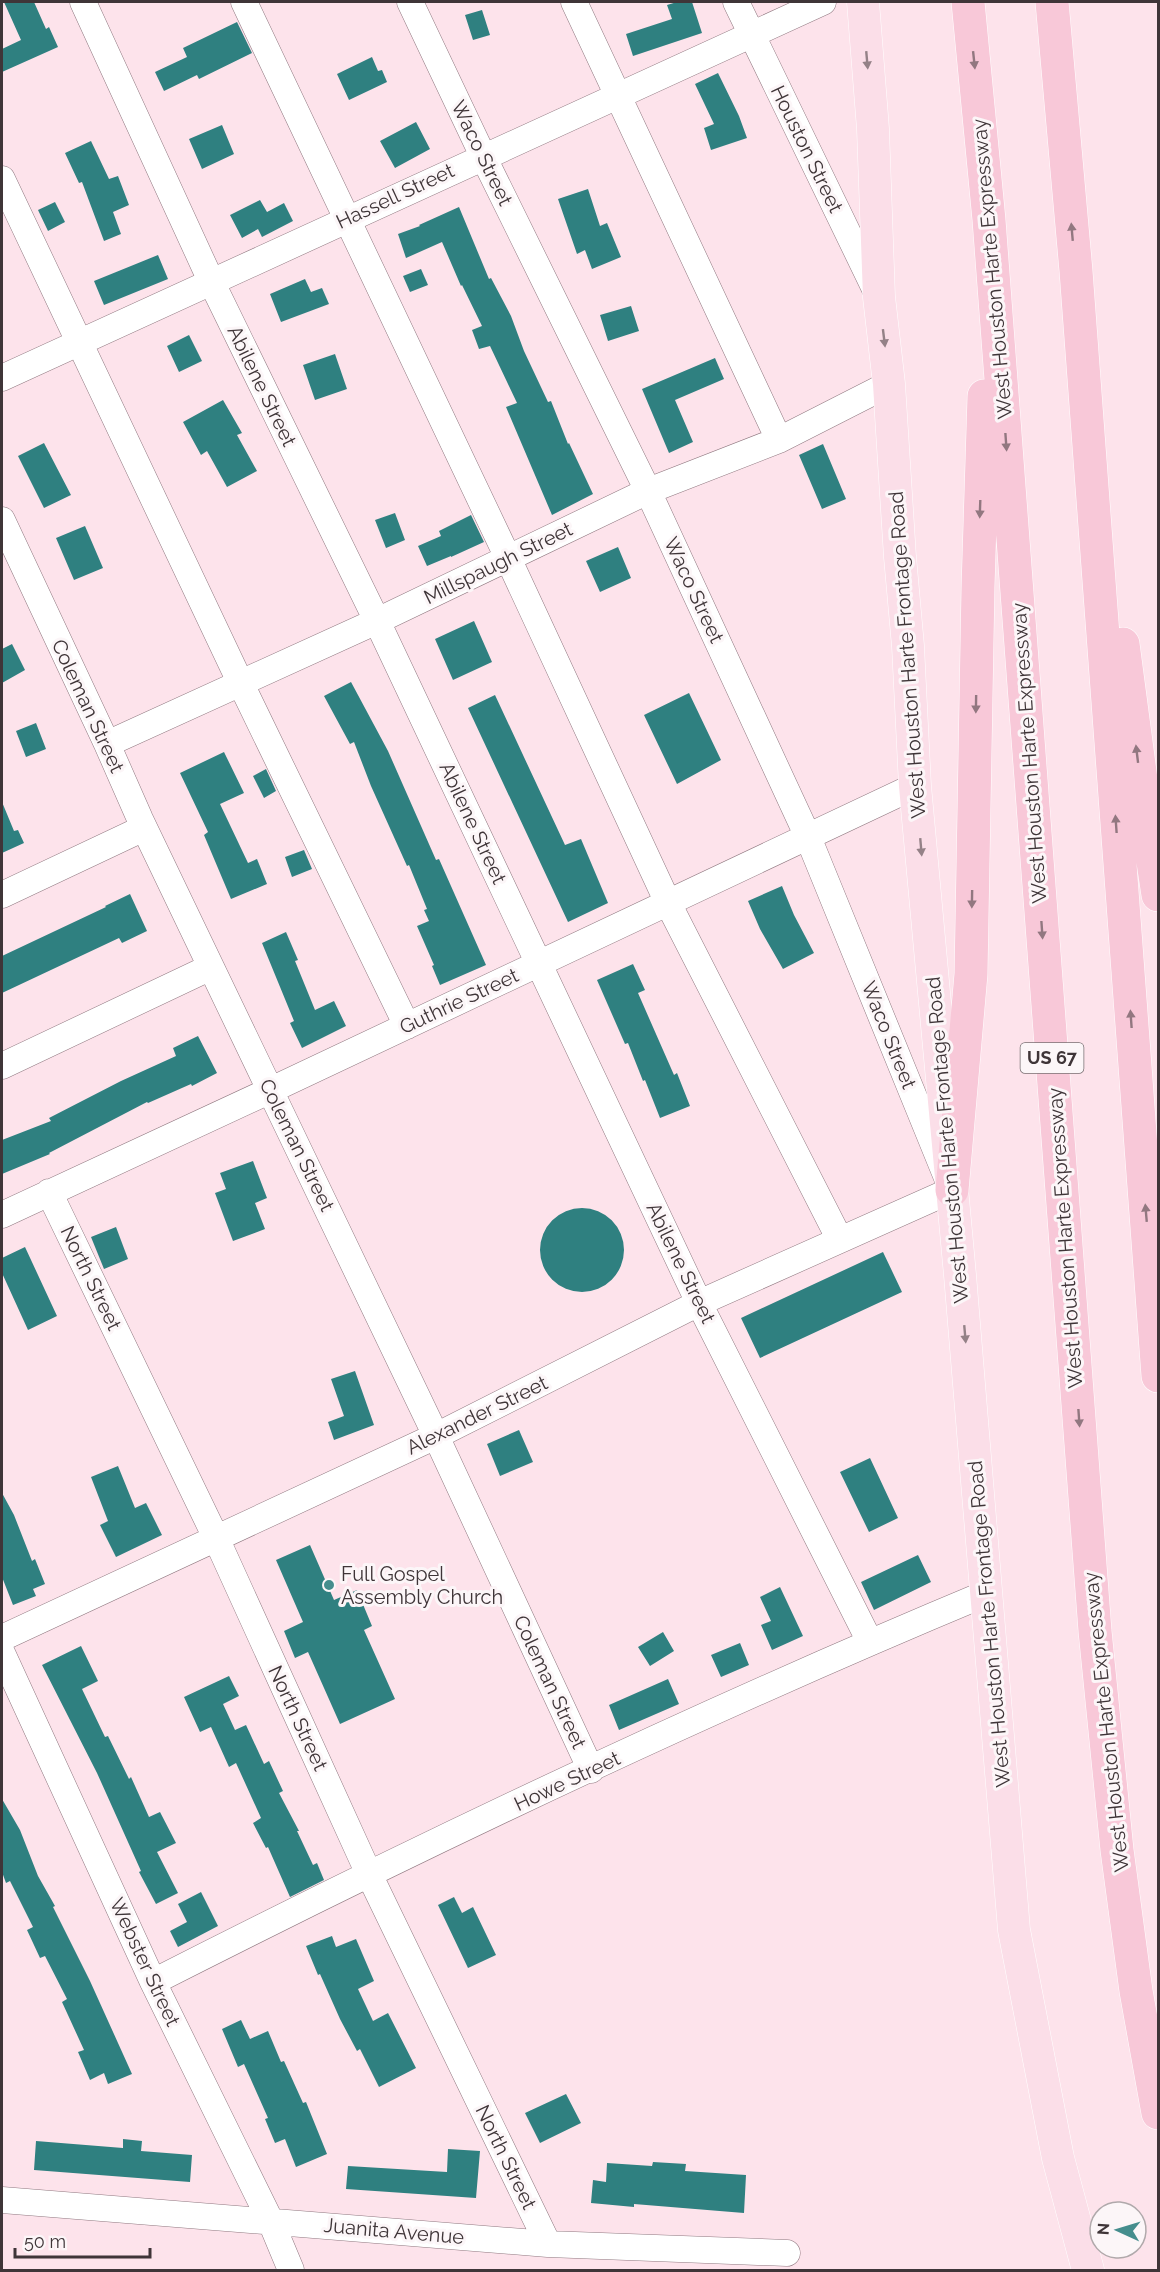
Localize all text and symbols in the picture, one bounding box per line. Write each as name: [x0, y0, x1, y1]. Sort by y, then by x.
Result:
one-way arrow: [863, 50, 872, 69]
one-way arrow: [969, 50, 979, 69]
street label: Houston Street: [766, 81, 848, 217]
street label: Waco Street: [446, 96, 518, 210]
street label: West Houston Harte Expressway: [967, 118, 1017, 420]
street label: Hassell Street: [332, 158, 458, 234]
one-way arrow: [1068, 222, 1077, 241]
street label: Abilene Street: [222, 322, 302, 451]
one-way arrow: [879, 329, 889, 348]
one-way arrow: [1001, 433, 1011, 452]
street label: West Houston Harte Frontage Road: [884, 491, 930, 819]
one-way arrow: [976, 500, 985, 519]
street label: Millspaugh Street: [420, 517, 576, 609]
street label: Waco Street: [659, 533, 729, 647]
street label: West Houston Harte Expressway: [1007, 602, 1051, 904]
street label: Coleman Street: [47, 636, 129, 777]
one-way arrow: [971, 695, 981, 714]
one-way arrow: [1133, 745, 1142, 764]
street label: Abilene Street: [434, 758, 512, 888]
one-way arrow: [1111, 815, 1121, 834]
one-way arrow: [916, 837, 926, 856]
one-way arrow: [968, 890, 977, 909]
one-way arrow: [1038, 921, 1047, 940]
street label: Guthrie Street: [396, 963, 522, 1039]
street label: West Houston Harte Frontage Road: [921, 976, 973, 1304]
street label: Waco Street: [857, 978, 922, 1093]
one-way arrow: [1126, 1009, 1135, 1028]
road number: US 67: [1020, 1043, 1084, 1073]
street label: Coleman Street: [255, 1075, 340, 1215]
street label: West Houston Harte Expressway: [1043, 1087, 1087, 1389]
street label: Abilene Street: [641, 1199, 721, 1328]
one-way arrow: [1141, 1204, 1150, 1223]
street label: North Street: [55, 1222, 127, 1334]
one-way arrow: [960, 1324, 969, 1343]
street label: Alexander Street: [402, 1370, 552, 1460]
one-way arrow: [1074, 1408, 1084, 1427]
street label: West Houston Harte Frontage Road: [963, 1460, 1015, 1788]
place label: Full Gospel Assembly Church: [341, 1562, 503, 1609]
street label: West Houston Harte Expressway: [1078, 1571, 1134, 1873]
marker: Full Gospel Assembly Church: [322, 1578, 336, 1592]
street label: Coleman Street: [509, 1612, 591, 1753]
street label: North Street: [263, 1662, 333, 1775]
street label: Howe Street: [510, 1746, 624, 1816]
street label: Webster Street: [105, 1894, 185, 2030]
street label: North Street: [470, 2101, 542, 2213]
north arrow: [1088, 2200, 1148, 2260]
street label: Juanita Avenue: [323, 2213, 465, 2249]
scale bar: [15, 2221, 150, 2259]
text: N: [1094, 2222, 1113, 2236]
text: 50 m: [24, 2231, 66, 2252]

